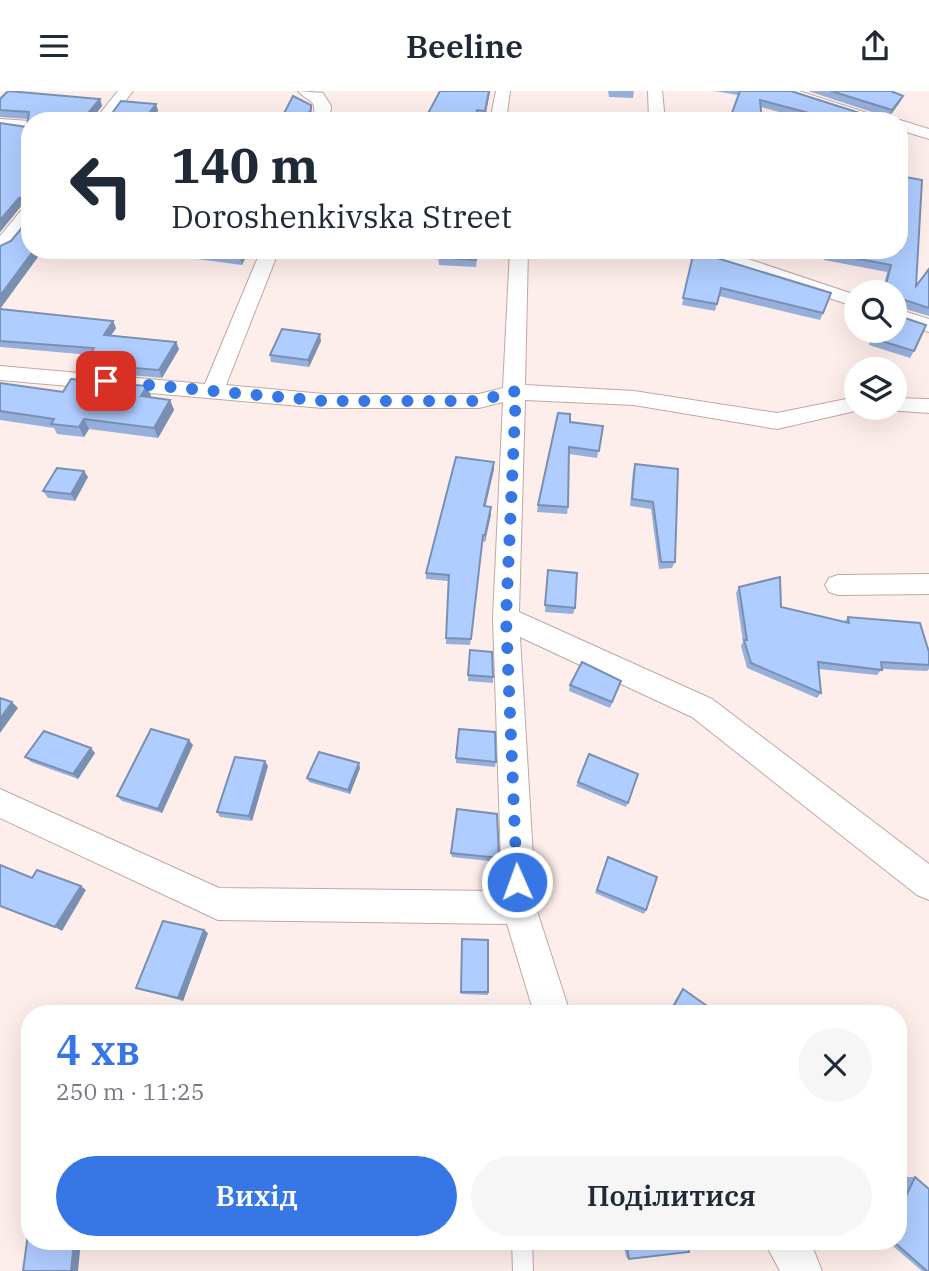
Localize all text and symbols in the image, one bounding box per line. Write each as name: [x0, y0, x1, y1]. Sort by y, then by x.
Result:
text: Beeline: [406, 25, 523, 67]
icon: menu: [35, 27, 73, 65]
icon: share: [856, 27, 894, 65]
text: 140 m: [171, 133, 318, 196]
icon: left: [56, 140, 147, 231]
text: Doroshenkivska Street: [171, 195, 512, 237]
map controls: [844, 280, 907, 420]
button: search: [844, 280, 907, 343]
pin: [76, 351, 136, 411]
button: layers: [844, 357, 907, 420]
icon: arrive: [87, 362, 125, 400]
position arrow: [480, 845, 554, 919]
text: 4 хв: [56, 1022, 140, 1077]
button: close: [798, 1028, 872, 1102]
text: 250 m · 11:25: [56, 1076, 205, 1106]
button: Вихід: [56, 1156, 457, 1236]
button: Поділитися: [471, 1156, 872, 1236]

